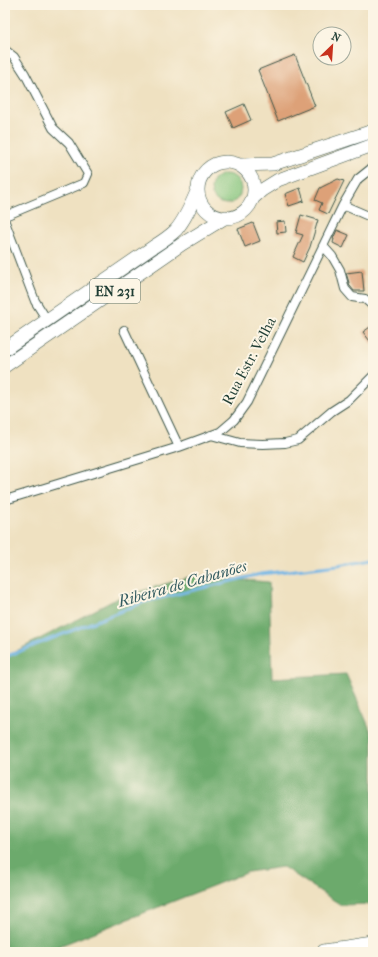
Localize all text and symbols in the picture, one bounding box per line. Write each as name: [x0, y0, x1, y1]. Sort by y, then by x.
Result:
north arrow: [312, 26, 352, 66]
text: N: [329, 30, 343, 45]
road number: EN 231: [90, 279, 140, 303]
street label: Rua Estr. Velha: [218, 313, 280, 408]
water label: Ribeira de Cabanões: [115, 556, 250, 611]

